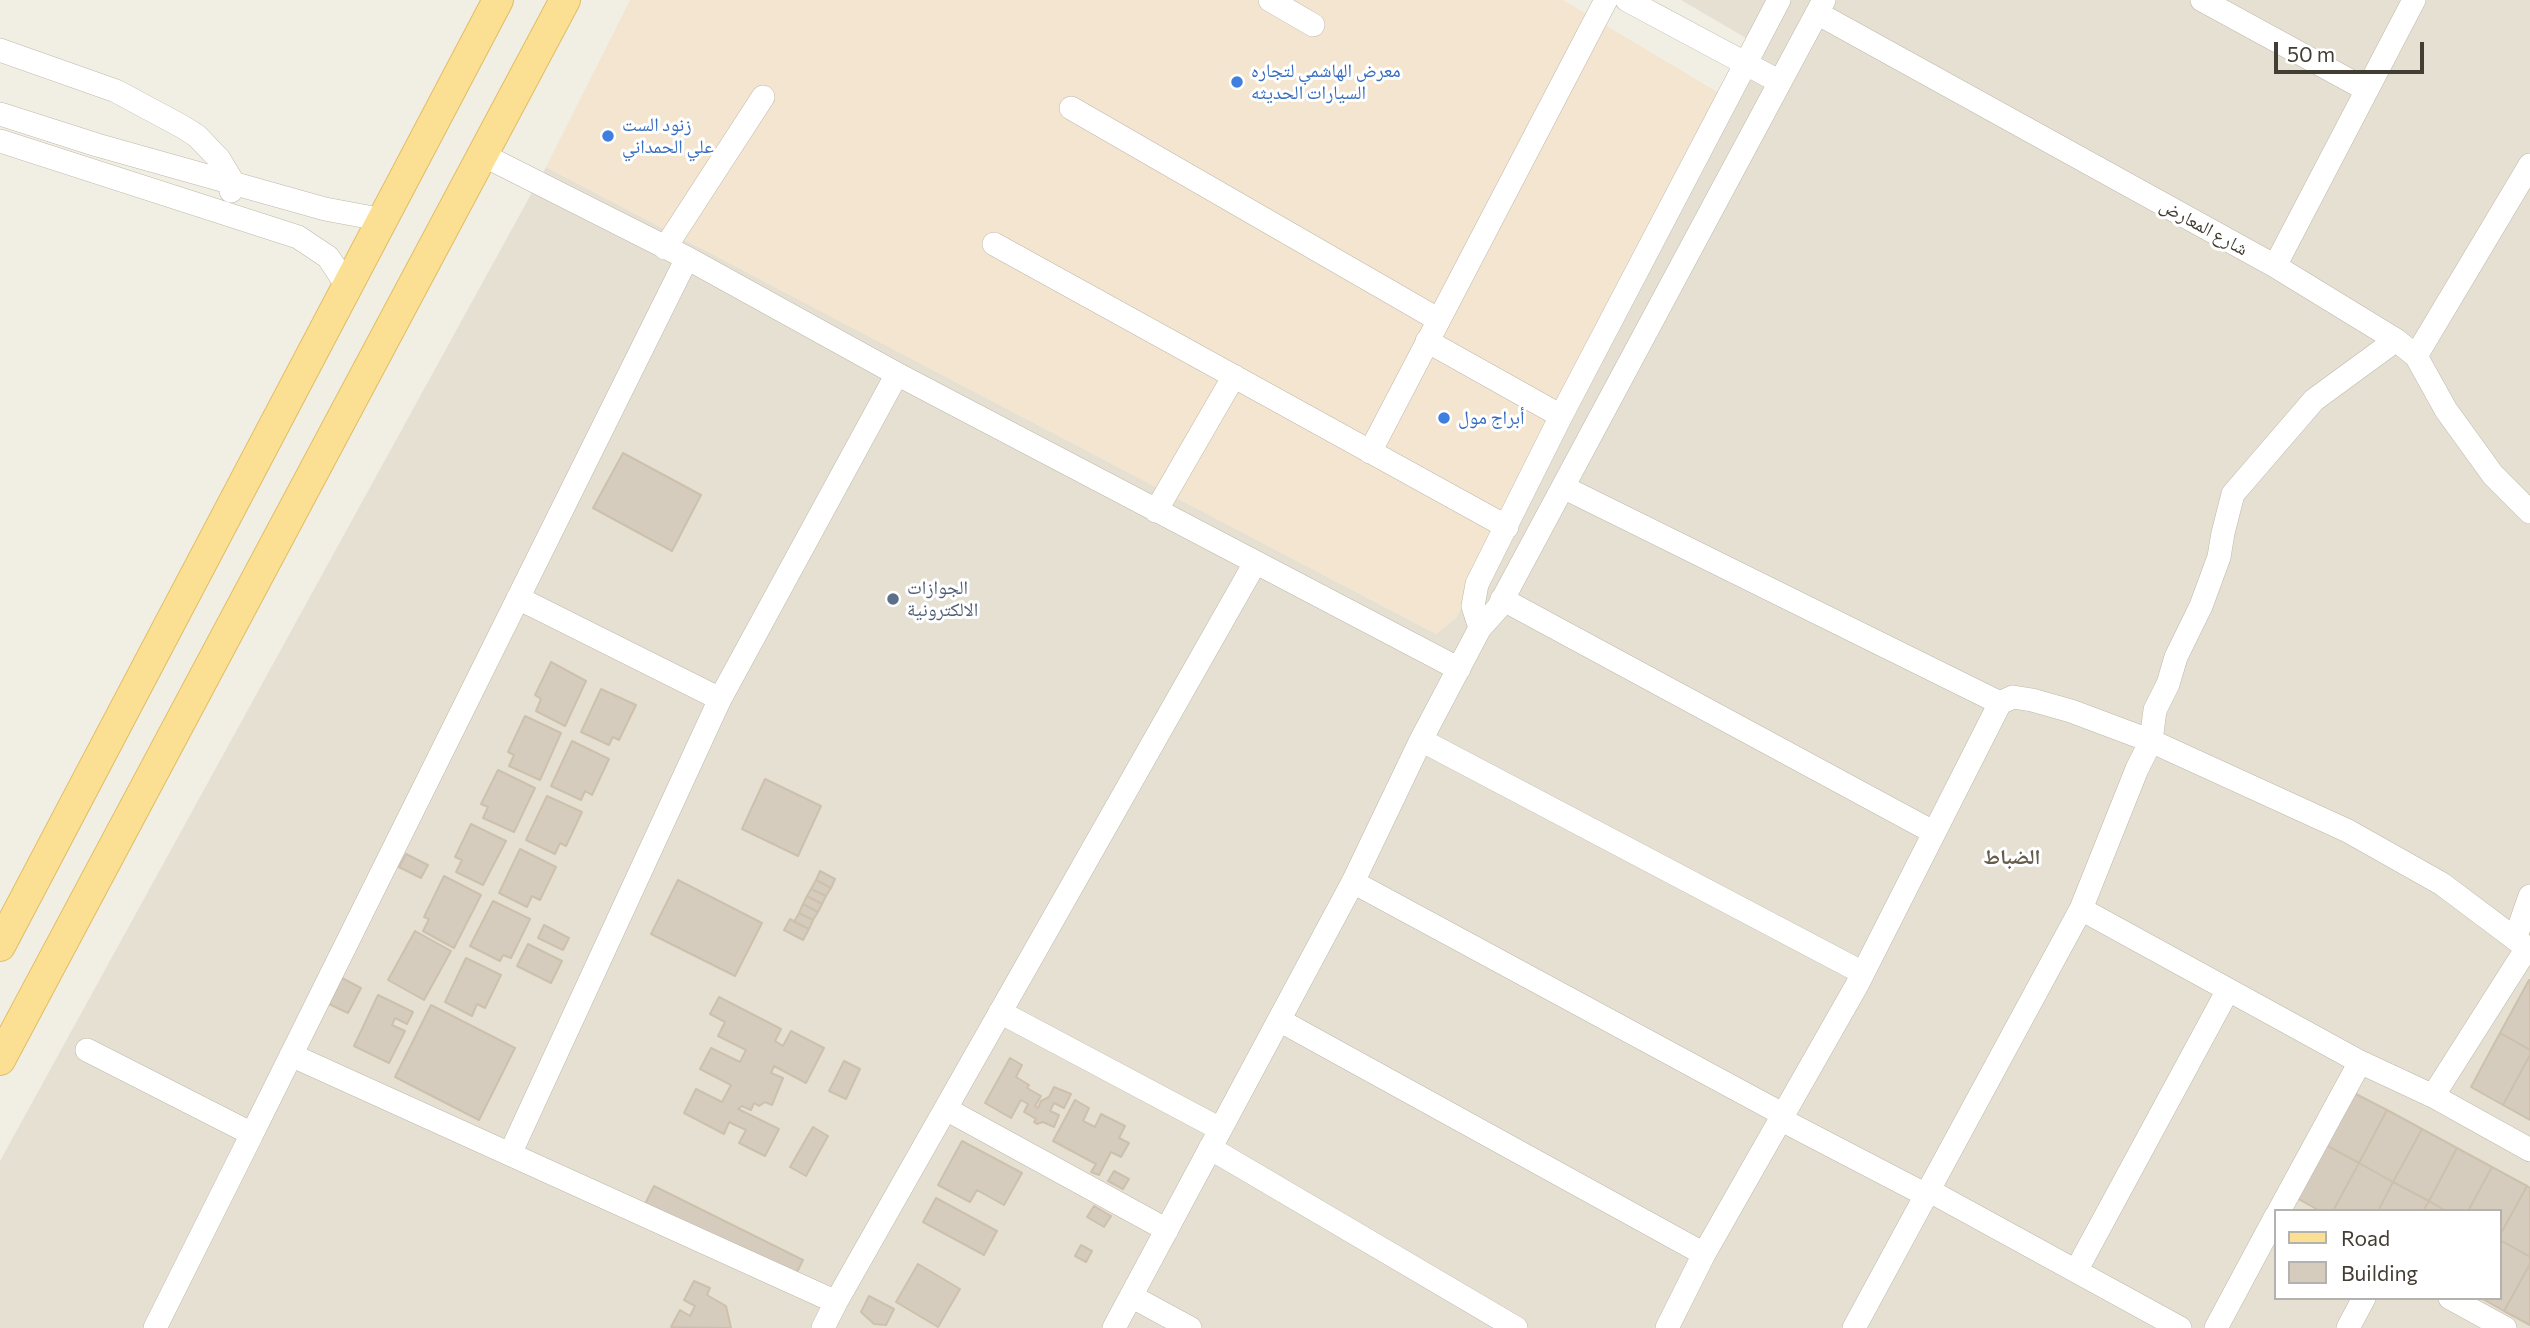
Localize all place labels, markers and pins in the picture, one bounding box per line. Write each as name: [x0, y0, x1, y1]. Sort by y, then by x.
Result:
place label: معرض الهاشمي لتجاره السيارات الحديثه: [1251, 60, 1401, 104]
marker: معرض الهاشمي لتجاره السيارات الحديثه: [1229, 74, 1245, 90]
place label: زنود الست علي الحمداني: [622, 114, 714, 158]
marker: زنود الست علي الحمداني: [600, 128, 616, 144]
place label: أبراج مول: [1458, 407, 1525, 429]
marker: أبراج مول: [1436, 410, 1452, 426]
place label: الجوازات الالكترونية: [907, 577, 978, 621]
marker: الجوازات الالكترونية: [885, 591, 901, 607]

